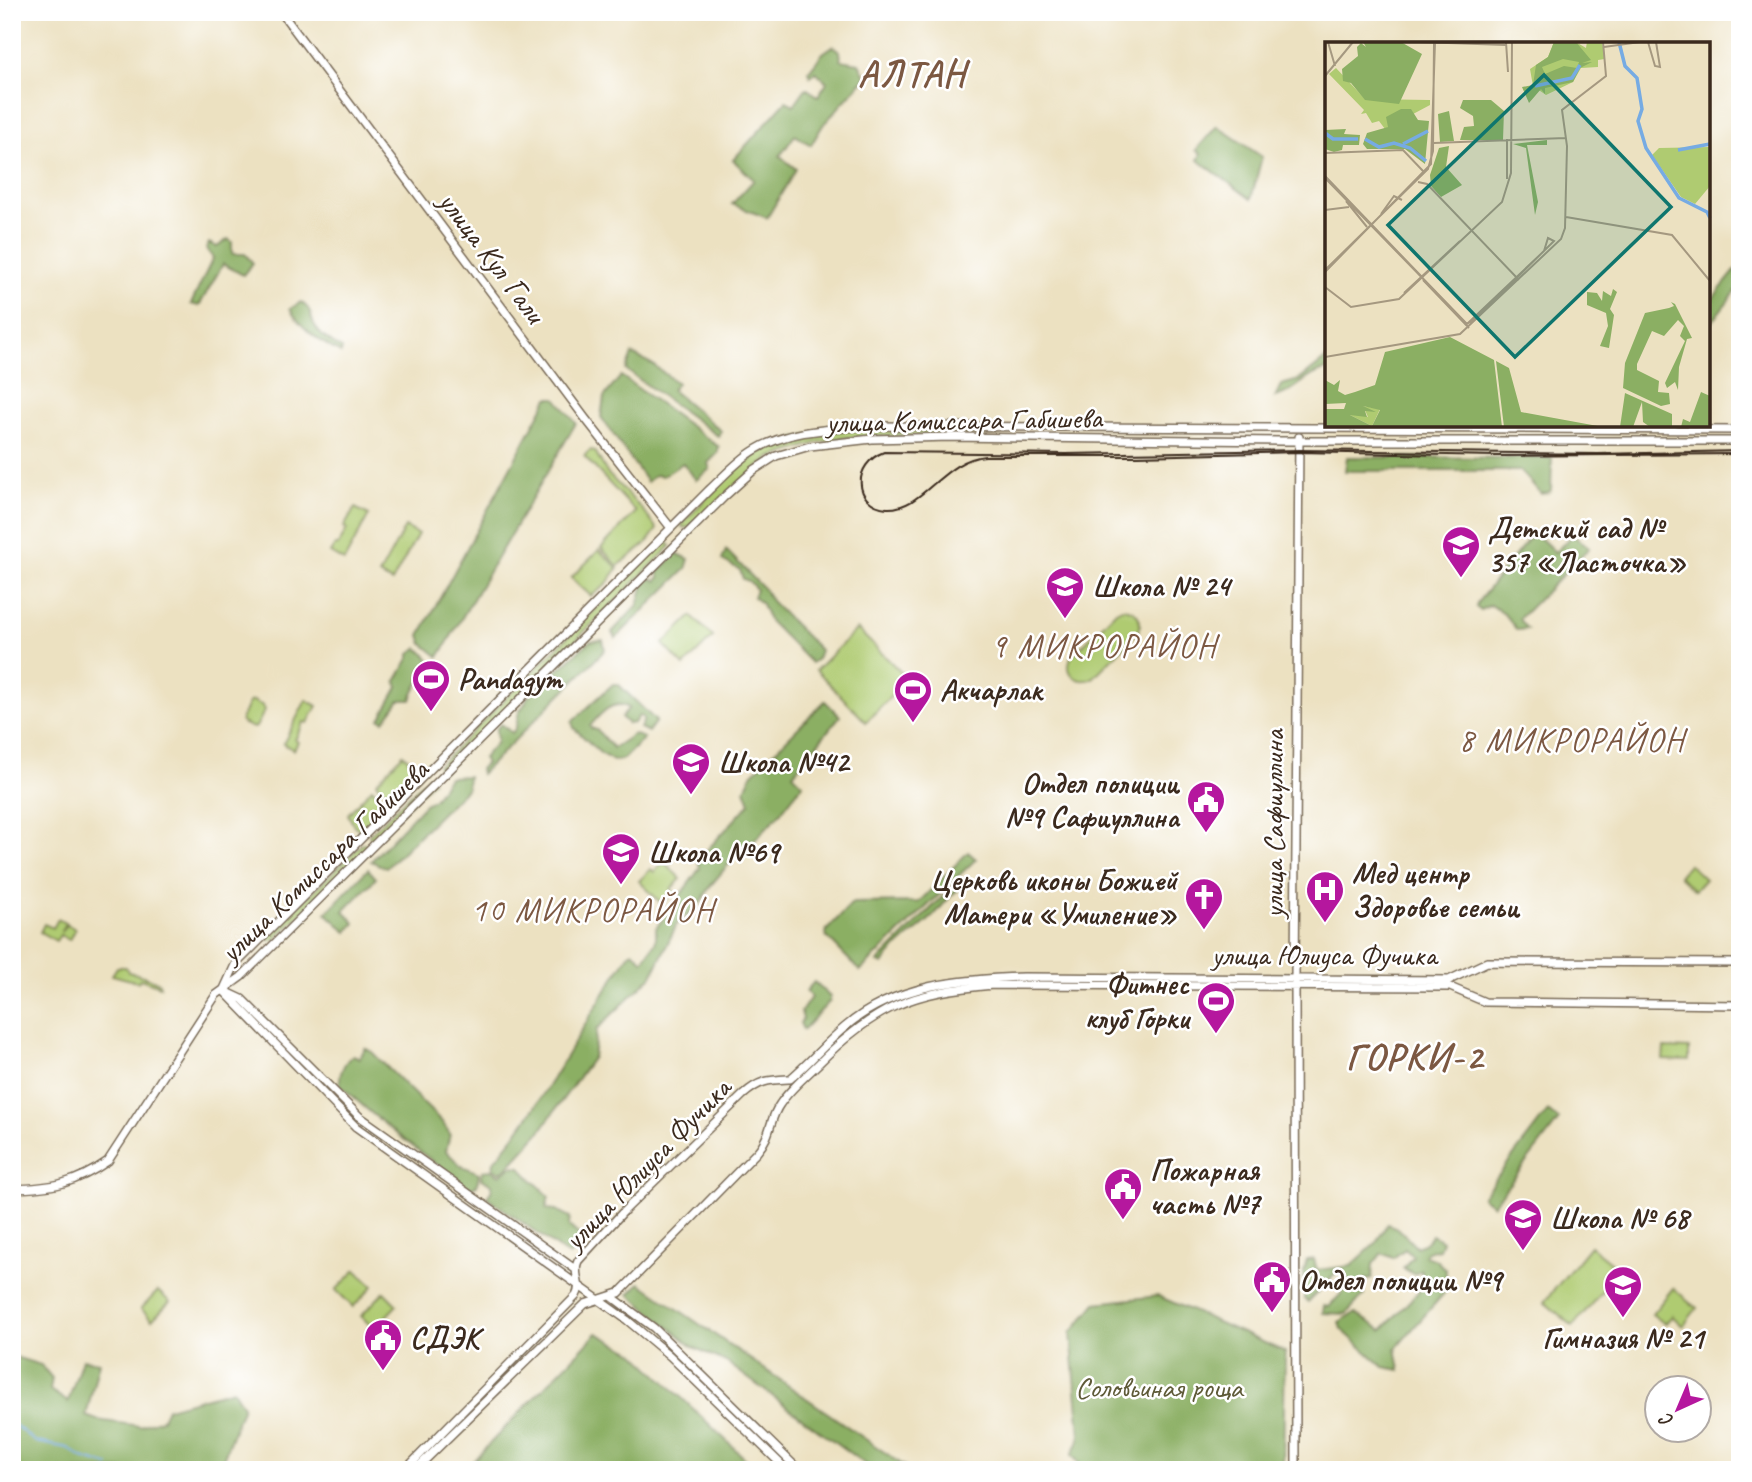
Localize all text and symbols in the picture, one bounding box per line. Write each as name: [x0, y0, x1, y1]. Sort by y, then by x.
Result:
inset map: [1325, 42, 1710, 427]
district label: АЛТАН: [858, 50, 971, 97]
street label: улица Кул Гали: [429, 182, 555, 332]
street label: улица Комиссара Габишева: [824, 399, 1104, 441]
place label: Детский сад № 357 «Ласточка»: [1488, 509, 1687, 581]
school or university icon: Детский сад № 357 «Ласточка»: [1440, 524, 1482, 579]
school or university icon: Школа № 24: [1044, 565, 1086, 620]
place label: Школа № 24: [1092, 567, 1233, 605]
district label: 9 МИКРОРАЙОН: [991, 625, 1221, 667]
sports icon: Pandagym: [410, 658, 452, 713]
place label: Pandagym: [458, 660, 563, 698]
sports icon: Акчарлак: [892, 669, 934, 724]
place label: Акчарлак: [940, 671, 1044, 709]
district label: 8 МИКРОРАЙОН: [1459, 719, 1689, 761]
street label: улица Сафиуллина: [1254, 728, 1292, 920]
school or university icon: Школа №42: [670, 741, 712, 796]
place label: Школа №42: [718, 743, 851, 781]
street label: улица Комиссара Габишева: [210, 750, 438, 972]
place label: Отдел полиции №9 Сафиуллина: [1005, 764, 1181, 836]
public building icon: Отдел полиции №9 Сафиуллина: [1185, 779, 1227, 834]
school or university icon: Школа №69: [600, 831, 642, 886]
place label: Школа №69: [648, 833, 783, 871]
place label: Мед центр Здоровье семьи: [1352, 854, 1521, 926]
place label: Церковь иконы Божией Матери «Умиление»: [930, 861, 1179, 933]
hospital icon: Мед центр Здоровье семьи: [1304, 869, 1346, 924]
church icon: Церковь иконы Божией Матери «Умиление»: [1183, 876, 1225, 931]
district label: 10 МИКРОРАЙОН: [471, 889, 718, 931]
street label: улица Юлиуса Фучика: [1210, 936, 1439, 974]
place label: Фитнес клуб Горки: [1084, 965, 1191, 1037]
sports icon: Фитнес клуб Горки: [1195, 980, 1237, 1035]
district label: ГОРКИ-2: [1346, 1033, 1485, 1080]
street label: улица Юлиуса Фучика: [554, 1068, 741, 1260]
place label: Пожарная часть №7: [1150, 1151, 1263, 1223]
public building icon: Пожарная часть №7: [1102, 1166, 1144, 1221]
school or university icon: Школа № 68: [1502, 1197, 1544, 1252]
place label: Школа № 68: [1550, 1199, 1692, 1237]
public building icon: Отдел полиции №9: [1251, 1259, 1293, 1314]
place label: Отдел полиции №9: [1299, 1261, 1505, 1299]
school or university icon: Гимназия № 21: [1602, 1264, 1644, 1319]
public building icon: СДЭК: [362, 1317, 404, 1372]
place label: СДЭК: [410, 1319, 485, 1357]
place label: Гимназия № 21: [1543, 1319, 1707, 1357]
park label: Соловьиная роща: [1075, 1368, 1245, 1406]
north arrow: [1644, 1374, 1714, 1444]
text: С: [1653, 1407, 1679, 1432]

